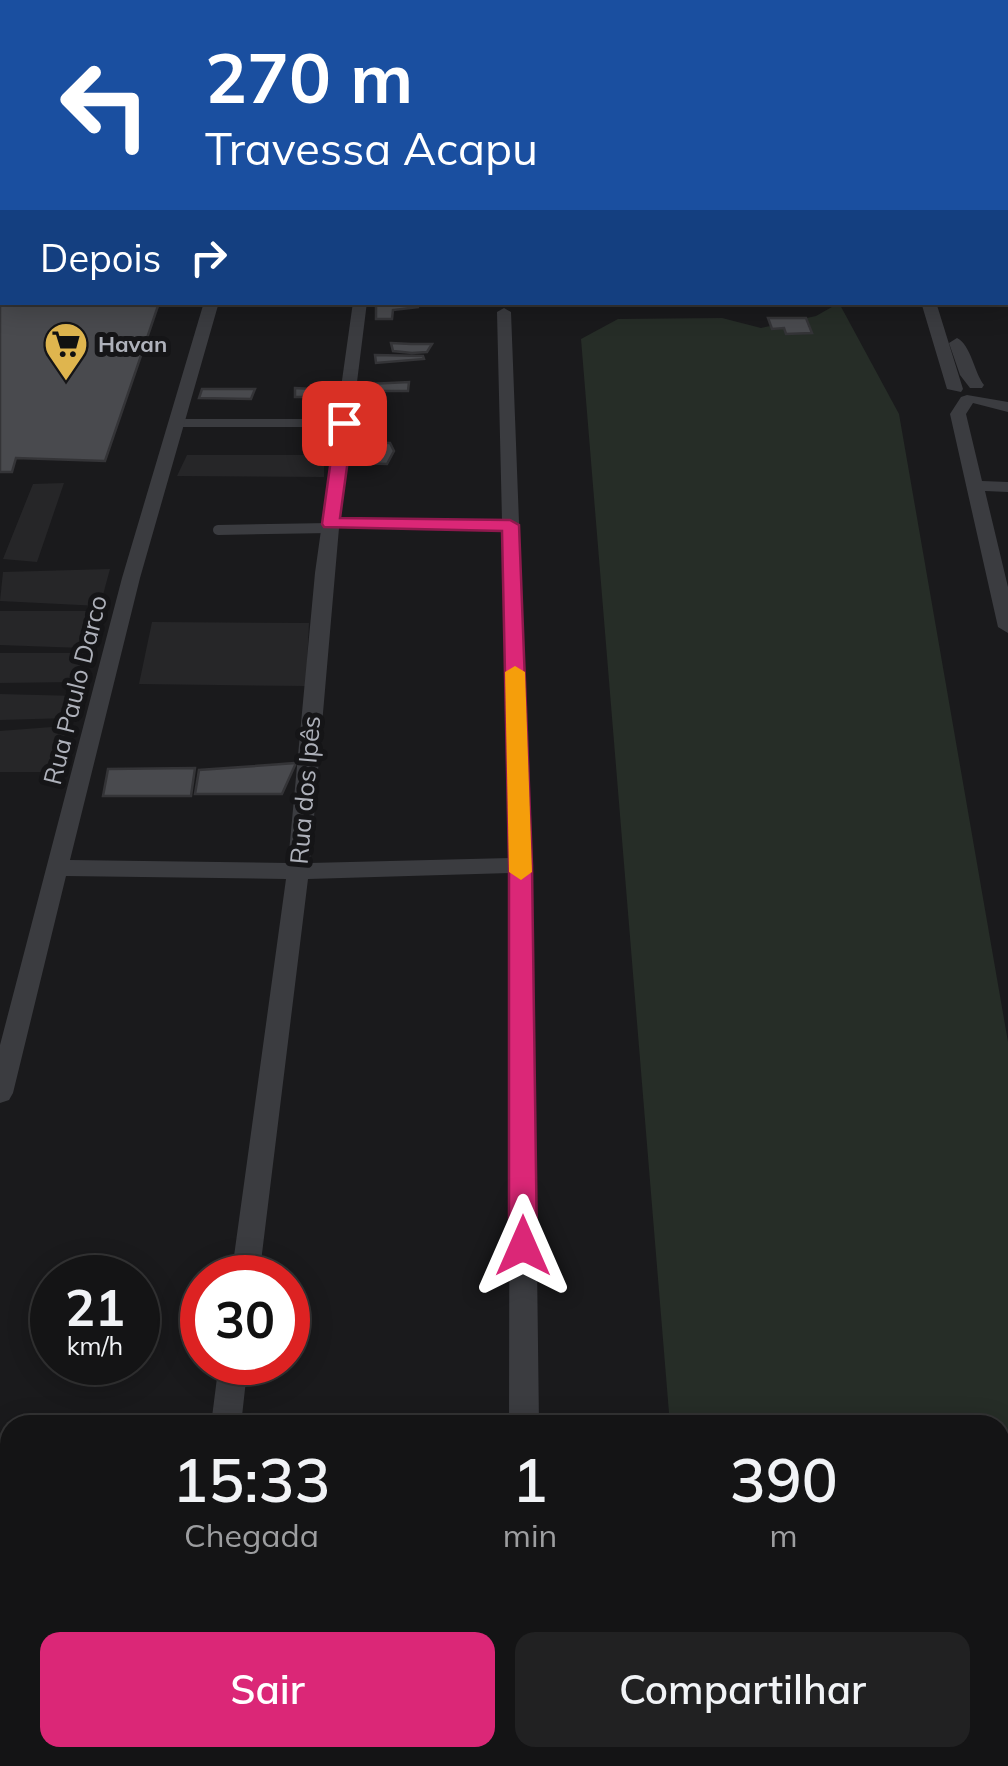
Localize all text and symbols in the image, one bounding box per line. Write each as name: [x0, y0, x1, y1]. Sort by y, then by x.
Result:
text: 270 m: [205, 33, 413, 121]
icon: left: [40, 40, 170, 170]
text: Travessa Acapu: [205, 120, 538, 176]
icon: right: [181, 230, 236, 285]
text: Depois: [40, 234, 161, 282]
supermarket icon: Havan: [43, 321, 89, 382]
place label: Havan: [98, 330, 167, 358]
pin: [302, 381, 387, 466]
icon: arrive: [317, 396, 372, 451]
street label: Rua Paulo Darco: [36, 592, 113, 788]
street label: Rua dos Ipês: [283, 714, 326, 865]
position arrow: [471, 1194, 575, 1298]
speed limit sign: 30: [180, 1255, 310, 1385]
text: 21: [65, 1276, 125, 1339]
text: km/h: [67, 1330, 123, 1361]
text: 15:33: [172, 1442, 331, 1517]
text: 1: [512, 1442, 548, 1517]
text: 390: [730, 1442, 838, 1517]
text: Chegada: [184, 1515, 319, 1555]
text: min: [503, 1515, 557, 1555]
text: m: [770, 1515, 798, 1555]
button: Sair: [40, 1632, 495, 1747]
button: Compartilhar: [515, 1632, 970, 1747]

